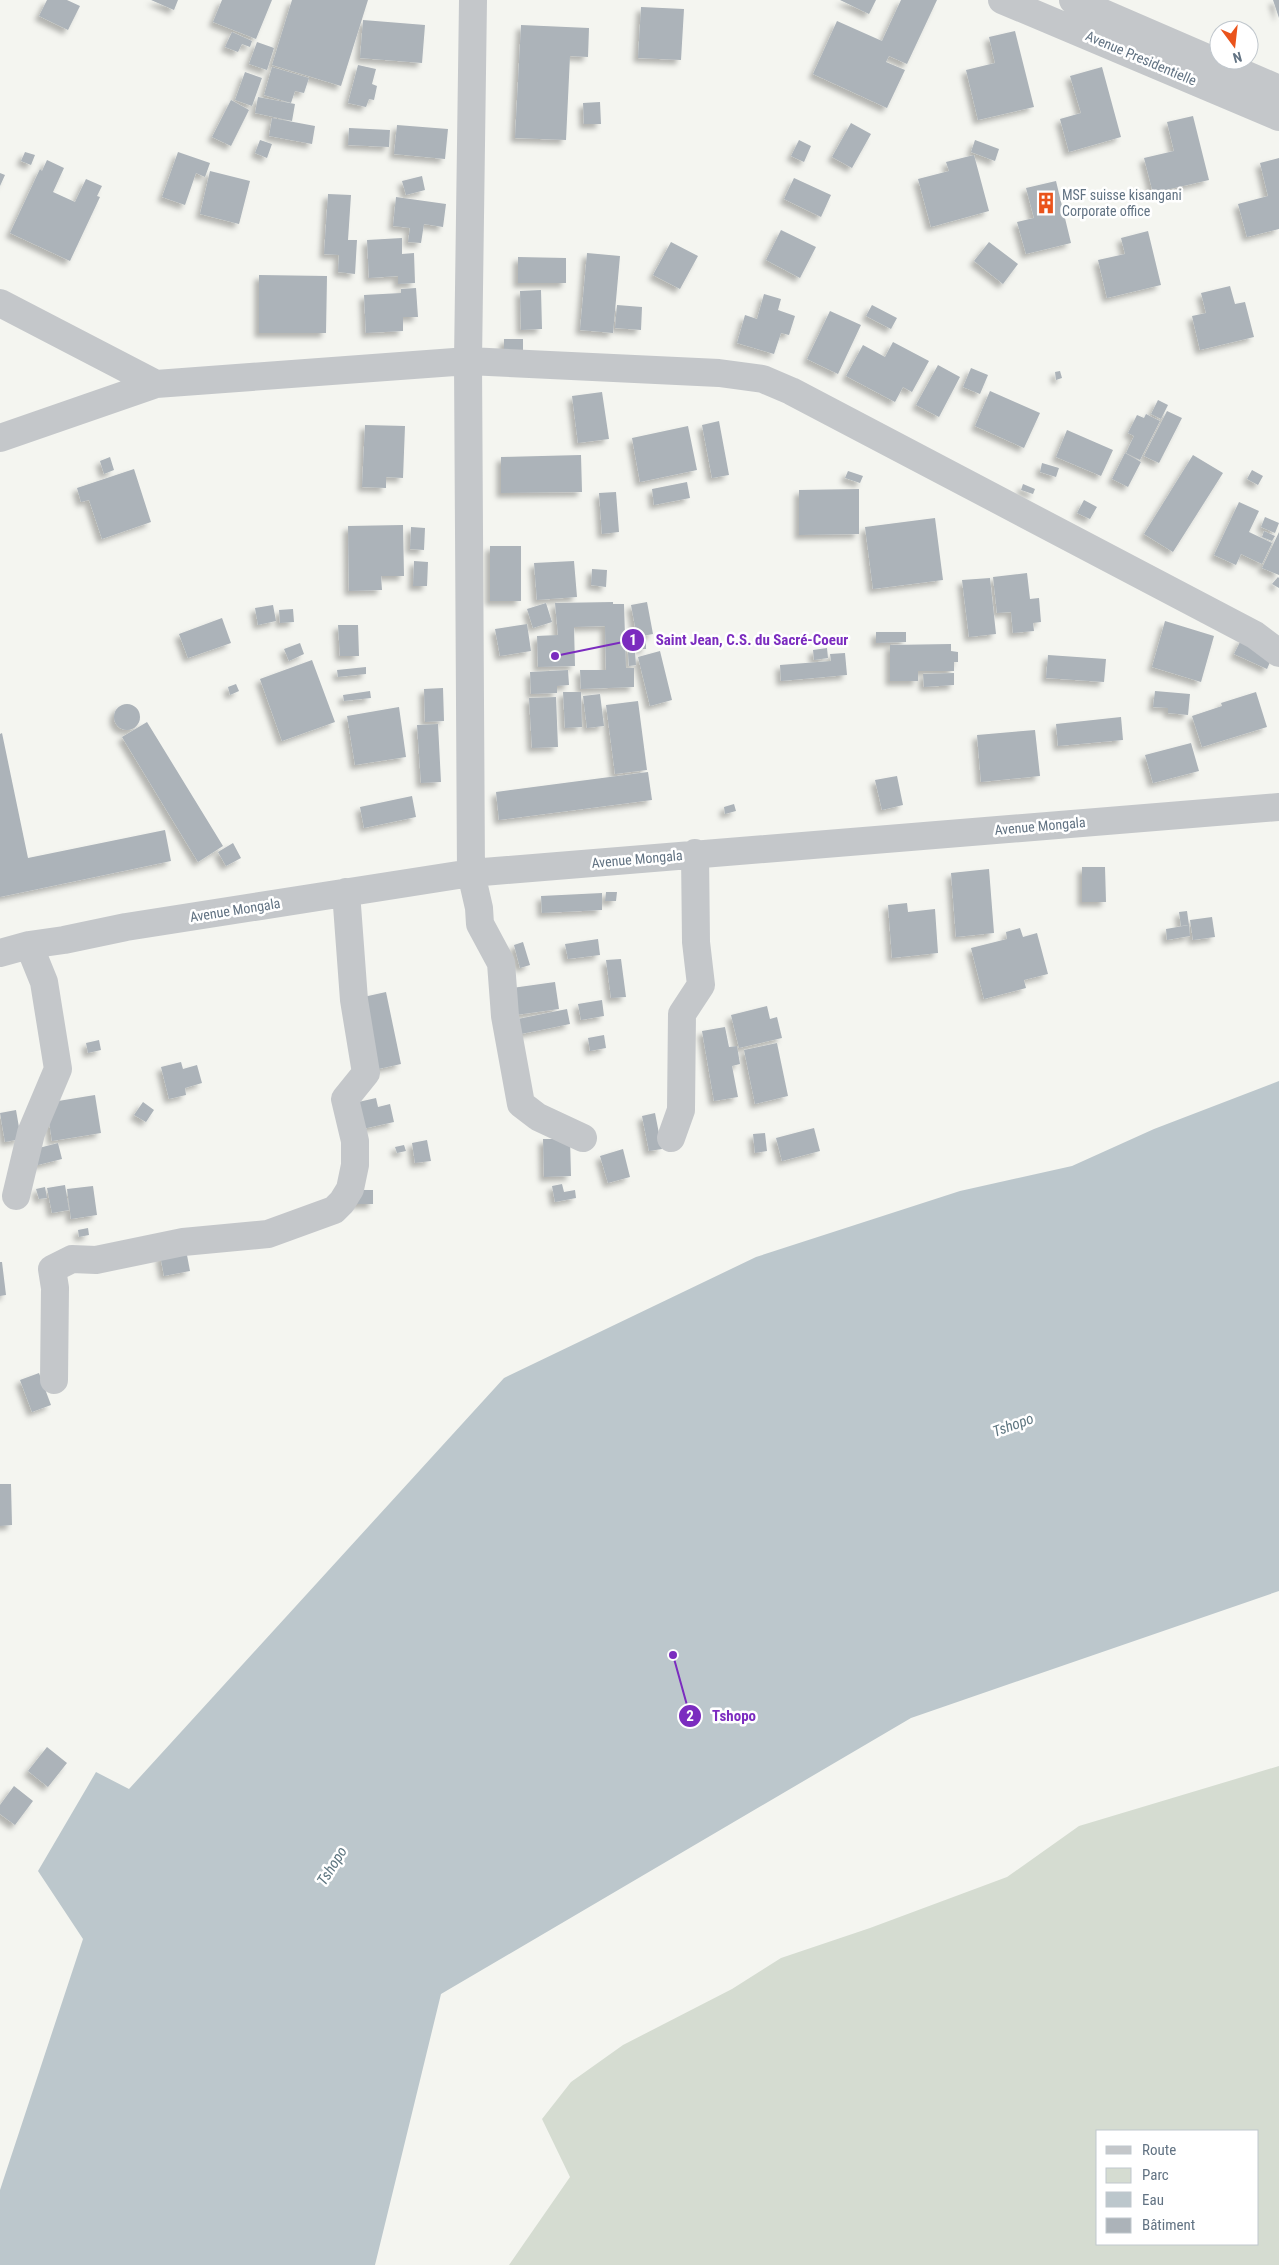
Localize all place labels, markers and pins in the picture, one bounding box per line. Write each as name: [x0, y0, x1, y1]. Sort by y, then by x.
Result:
place label: MSF suisse kisangani Corporate office: [1062, 187, 1182, 219]
building icon: MSF suisse kisangani Corporate office: [1033, 190, 1059, 216]
callout: Saint Jean, C.S. du Sacré-Coeur: [620, 625, 858, 655]
callout: Tshopo: [677, 1701, 766, 1731]

